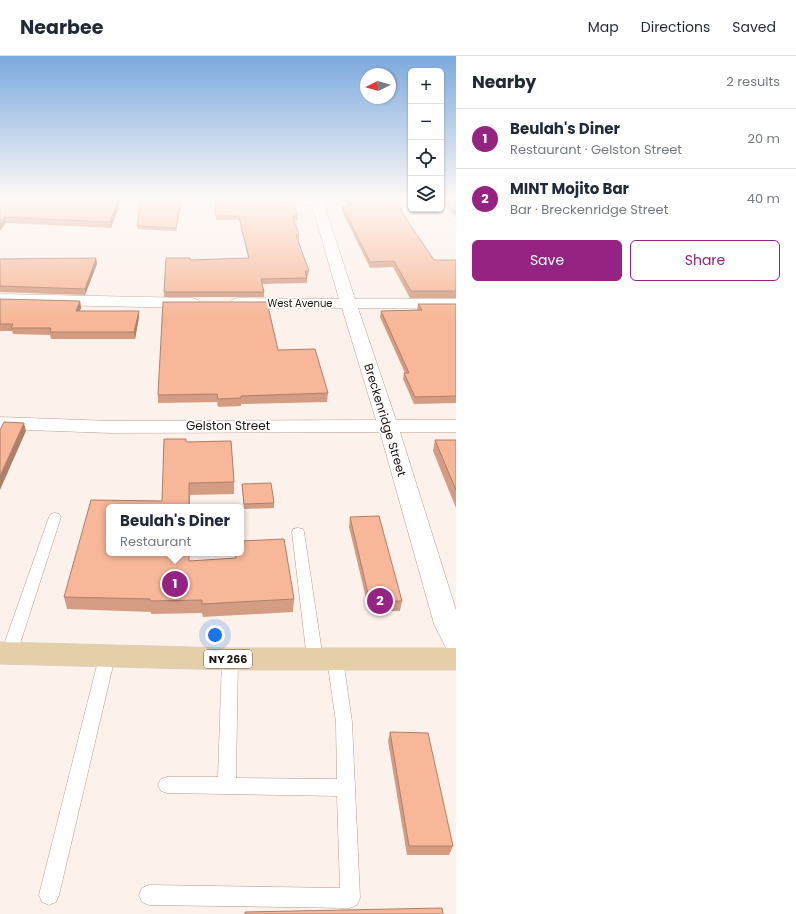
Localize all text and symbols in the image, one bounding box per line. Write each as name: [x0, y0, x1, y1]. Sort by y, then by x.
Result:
text: Nearbee: [20, 14, 103, 41]
text: Map: [588, 17, 619, 37]
text: Directions: [641, 17, 710, 37]
text: Saved: [732, 17, 776, 37]
north arrow: [360, 68, 396, 104]
map controls: [408, 68, 444, 212]
button: +: [408, 68, 444, 104]
text: Nearby: [472, 70, 536, 94]
text: 2 results: [726, 72, 780, 91]
button: −: [408, 104, 444, 140]
text: Beulah's Diner: [510, 118, 620, 139]
text: 1: [483, 129, 487, 148]
text: 20 m: [747, 129, 780, 148]
button: locate: [408, 140, 444, 176]
text: Restaurant · Gelston Street: [510, 140, 682, 159]
button: layers: [408, 176, 444, 212]
text: MINT Mojito Bar: [510, 178, 629, 199]
text: 2: [481, 189, 489, 208]
text: 40 m: [747, 189, 780, 208]
text: Bar · Breckenridge Street: [510, 200, 668, 219]
button: Save: [472, 240, 622, 281]
button: Share: [630, 240, 780, 281]
street label: West Avenue: [267, 296, 333, 311]
street label: Breckenridge Street: [360, 361, 411, 478]
street label: Gelston Street: [186, 417, 270, 434]
popup: [106, 504, 244, 556]
text: Beulah's Diner: [120, 510, 230, 531]
text: Restaurant: [120, 532, 191, 551]
pin: 1: [162, 569, 188, 599]
pin: 2: [367, 586, 393, 616]
your location: [205, 625, 225, 645]
road number: NY 266: [204, 650, 252, 668]

